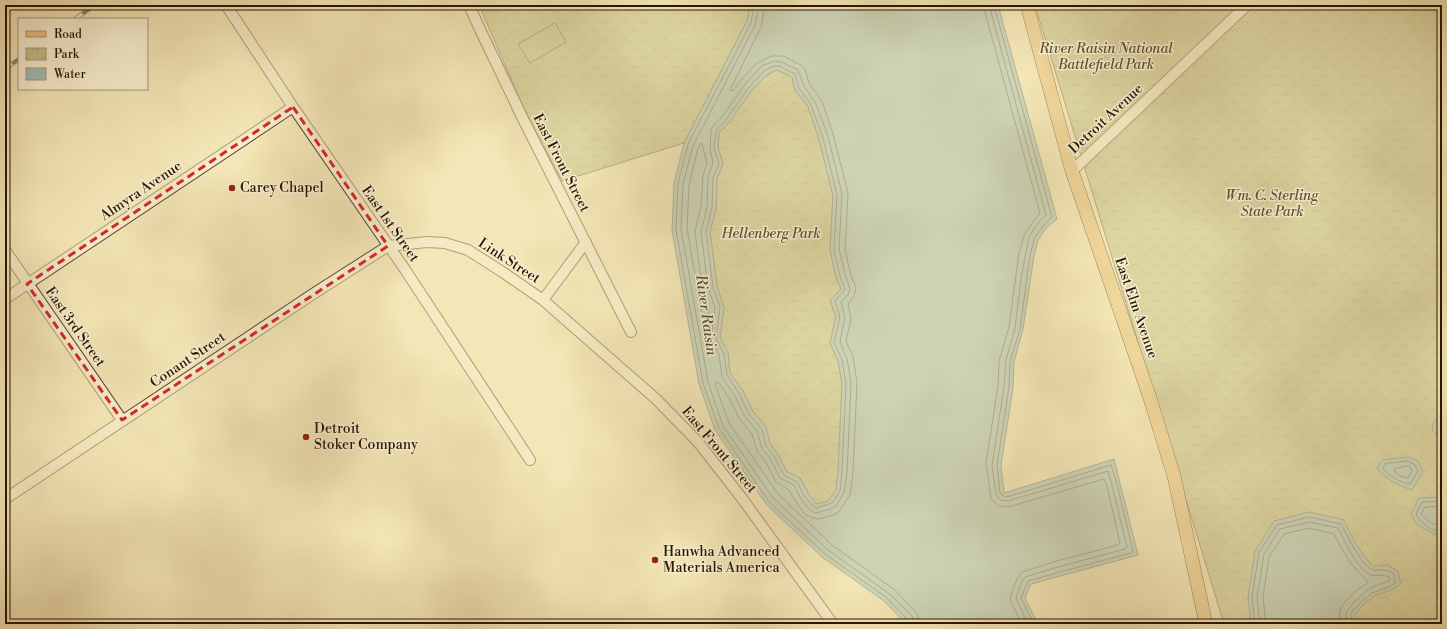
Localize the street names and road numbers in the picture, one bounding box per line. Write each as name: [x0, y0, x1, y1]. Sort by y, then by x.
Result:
street label: Detroit Avenue: [1065, 80, 1147, 158]
street label: East Front Street: [529, 111, 594, 215]
street label: Almyra Avenue: [96, 157, 185, 226]
street label: East 1st Street: [357, 182, 423, 266]
street label: Link Street: [475, 234, 543, 288]
street label: East Elm Avenue: [1110, 255, 1162, 361]
street label: East 3rd Street: [41, 284, 109, 370]
street label: Conant Street: [147, 328, 229, 392]
street label: East Front Street: [677, 403, 761, 497]

